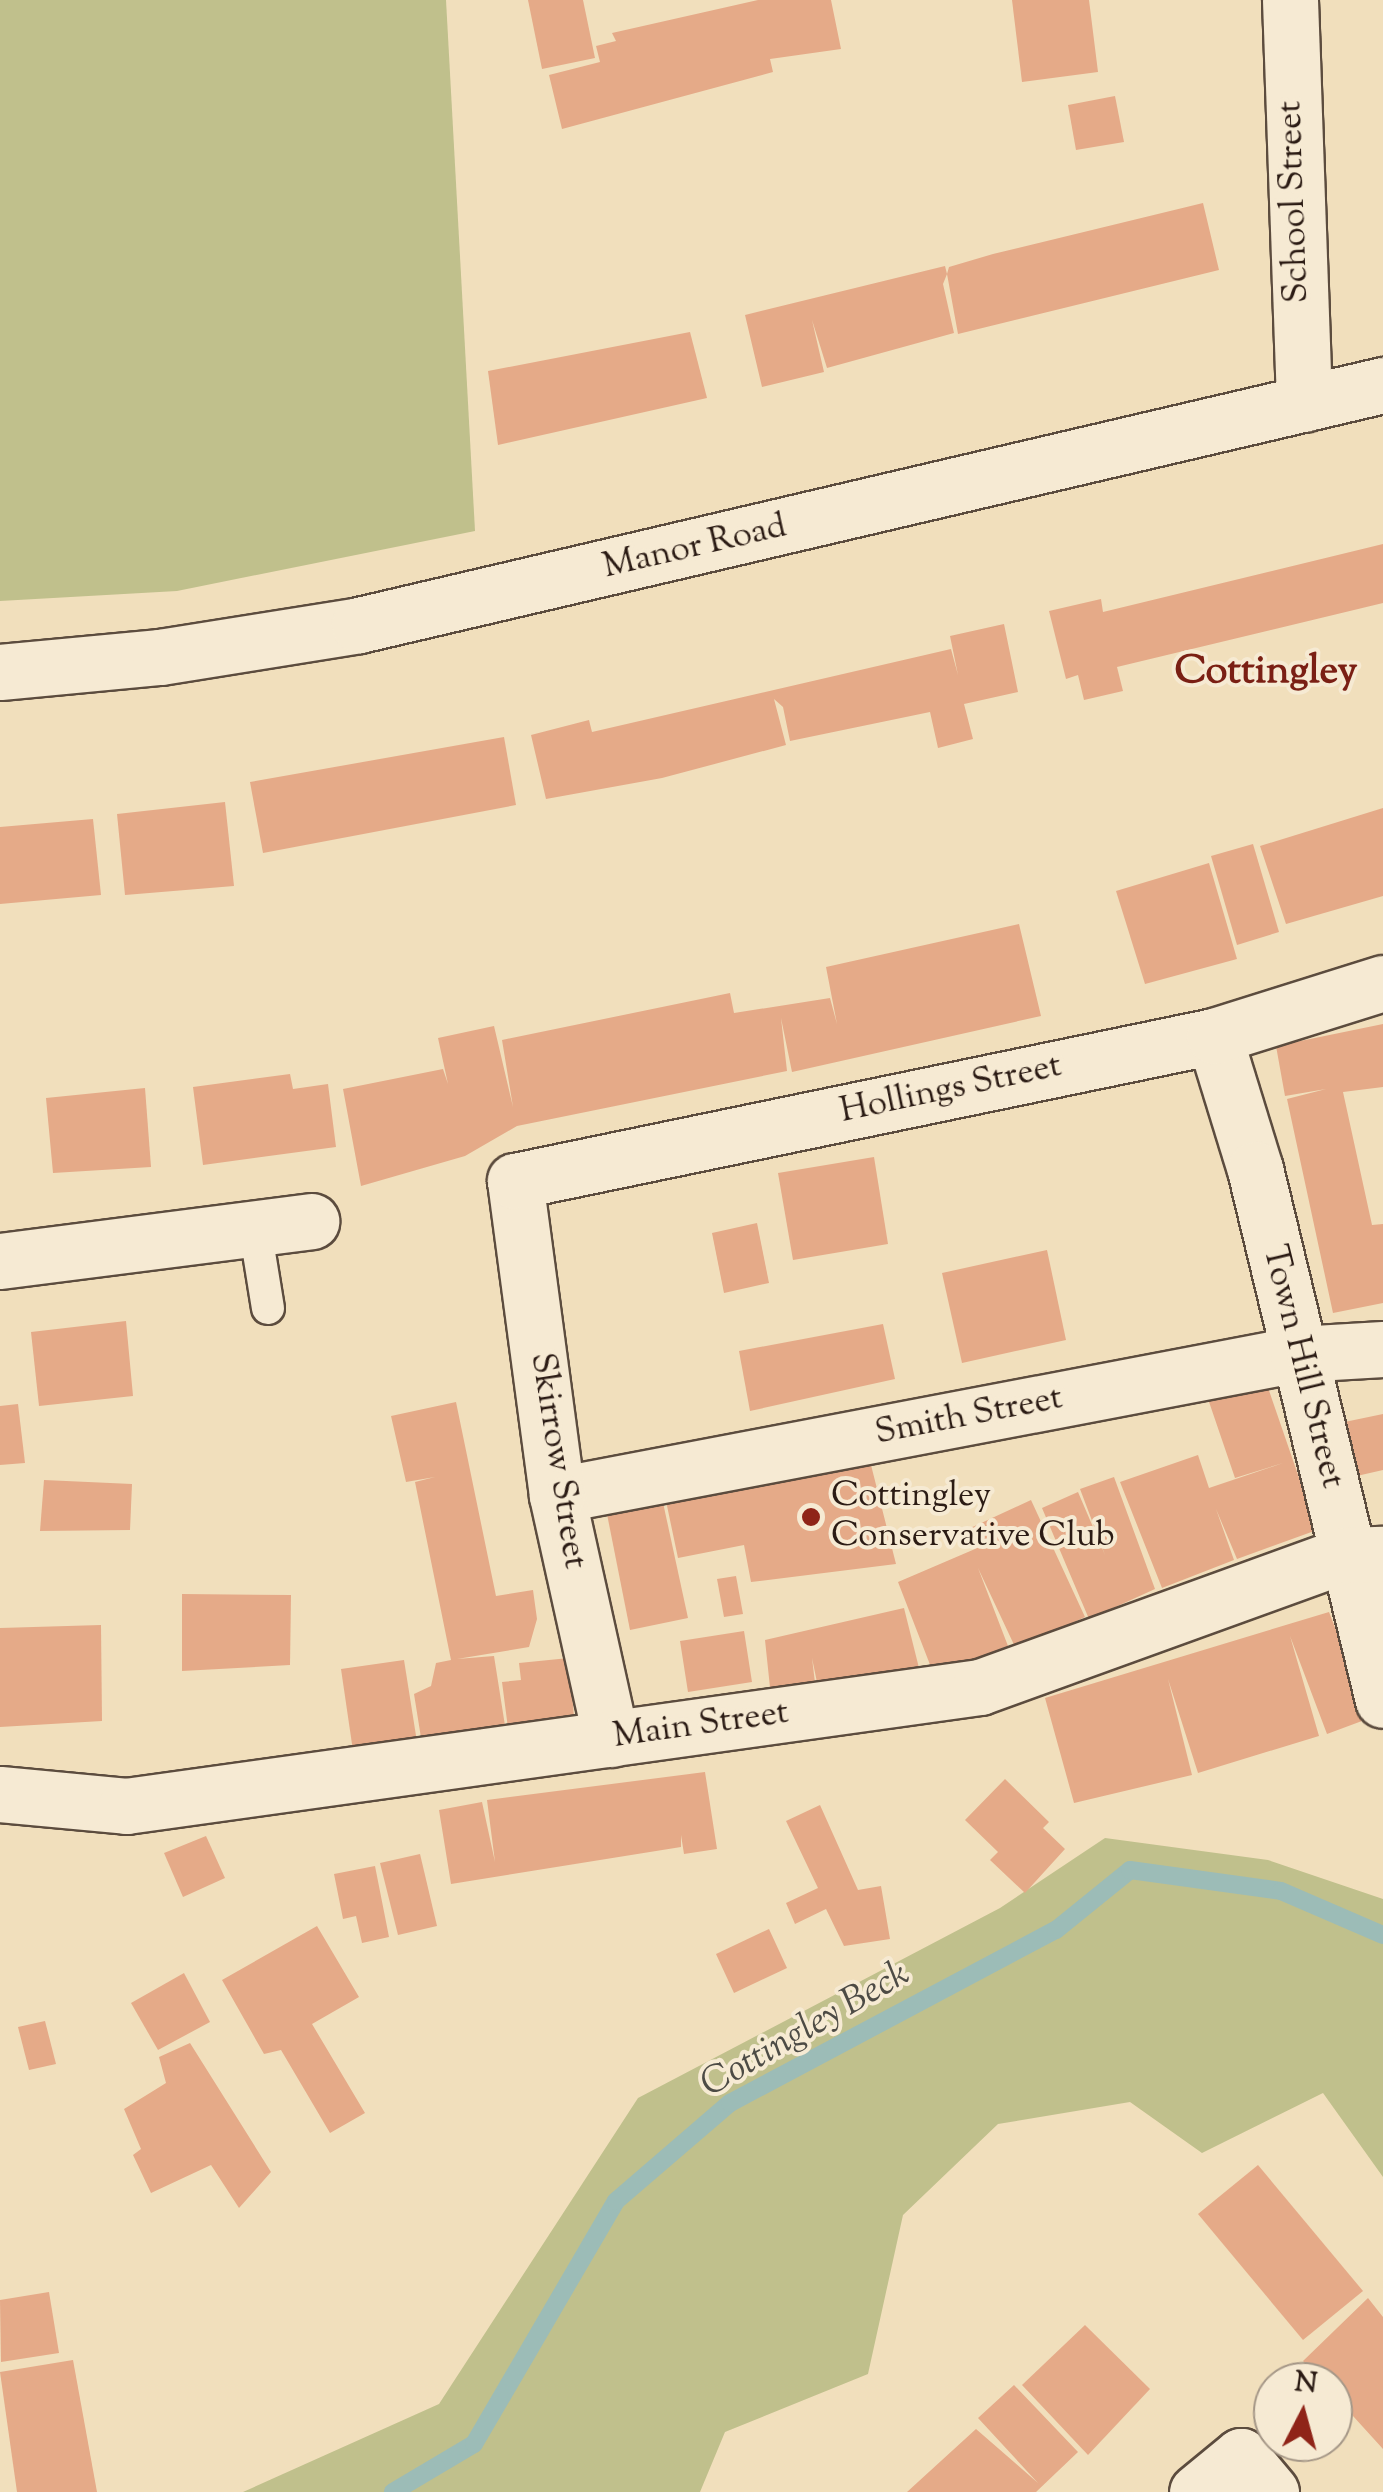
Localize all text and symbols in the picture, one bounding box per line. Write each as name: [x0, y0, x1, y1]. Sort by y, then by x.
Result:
street label: School Street: [1270, 100, 1320, 304]
street label: Manor Road: [599, 507, 791, 589]
district label: Cottingley: [1175, 649, 1357, 697]
street label: Hollings Street: [837, 1046, 1065, 1134]
street label: Town Hill Street: [1252, 1241, 1352, 1493]
street label: Skirrow Street: [519, 1350, 595, 1572]
street label: Smith Street: [872, 1378, 1066, 1456]
place label: Cottingley Conservative Club: [831, 1476, 1115, 1558]
marker: Cottingley Conservative Club: [800, 1506, 822, 1528]
street label: Main Street: [611, 1693, 791, 1759]
water label: Cottingley Beck: [693, 1953, 919, 2109]
north arrow: [1253, 2362, 1353, 2462]
text: N: [1293, 2363, 1319, 2405]

